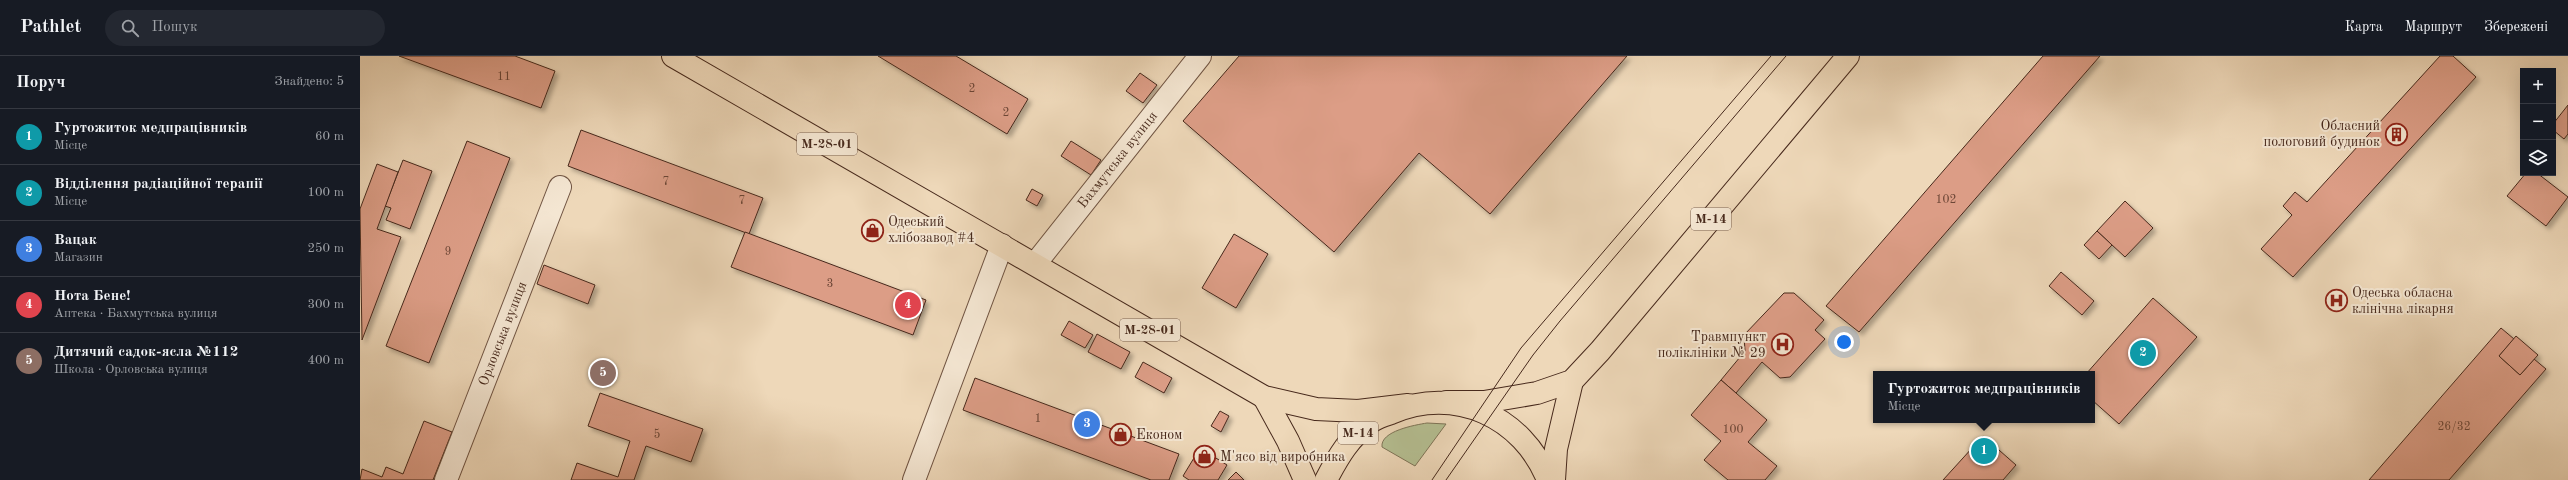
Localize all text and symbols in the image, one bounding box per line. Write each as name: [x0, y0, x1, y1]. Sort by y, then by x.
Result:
search box: [105, 10, 385, 46]
icon: search: [119, 17, 141, 39]
text: Pathlet: [20, 18, 81, 37]
text: Пошук: [151, 20, 198, 35]
text: Карта: [2345, 20, 2383, 34]
text: Маршрут: [2405, 20, 2462, 34]
text: Збережені: [2484, 20, 2548, 34]
map controls: [2520, 68, 2556, 176]
button: +: [2520, 68, 2556, 104]
house number: 11: [497, 71, 511, 83]
text: Поруч: [16, 74, 65, 91]
text: Знайдено: 5: [275, 75, 344, 88]
house number: 2: [969, 83, 975, 95]
button: −: [2520, 104, 2556, 140]
house number: 2: [1003, 107, 1009, 119]
street label: Бахмутська вулиця: [1075, 109, 1160, 211]
place label: Обласний пологовий будинок: [2264, 119, 2380, 149]
text: Гуртожиток медпрацівників: [54, 121, 247, 136]
building icon: Обласний пологовий будинок: [2383, 121, 2409, 147]
text: 1: [25, 130, 33, 143]
text: 60 m: [315, 130, 344, 143]
road number: М-28-01: [797, 133, 857, 155]
text: Місце: [54, 139, 87, 152]
button: layers: [2520, 140, 2556, 176]
house number: 7: [663, 176, 669, 188]
text: Відділення радіаційної терапії: [54, 177, 263, 192]
text: 2: [25, 186, 33, 199]
text: 100 m: [307, 186, 344, 199]
house number: 102: [1936, 194, 1956, 206]
text: Місце: [54, 195, 87, 208]
house number: 7: [739, 195, 745, 207]
road number: М-14: [1691, 208, 1731, 230]
place label: Одеський хлібозавод #4: [888, 215, 975, 245]
shop icon: Одеський хлібозавод #4: [859, 217, 885, 243]
text: Вацак: [54, 233, 97, 248]
text: 3: [25, 242, 33, 255]
text: 250 m: [307, 242, 344, 255]
house number: 9: [445, 246, 451, 258]
text: Магазин: [54, 251, 103, 264]
house number: 3: [827, 278, 833, 290]
street label: Орловська вулиця: [476, 280, 529, 388]
place label: Одеська обласна клінічна лікарня: [2352, 286, 2454, 316]
hospital icon: Одеська обласна клінічна лікарня: [2324, 288, 2350, 314]
text: Нота Бене!: [54, 289, 130, 304]
pin: 4: [895, 290, 921, 320]
text: 4: [25, 298, 33, 311]
text: 300 m: [307, 298, 344, 311]
text: Аптека · Бахмутська вулиця: [54, 307, 217, 320]
road number: М-28-01: [1120, 319, 1180, 341]
place label: Травмпункт поліклініки № 29: [1658, 330, 1766, 360]
hospital icon: Травмпункт поліклініки № 29: [1769, 332, 1795, 358]
your location: [1834, 332, 1854, 352]
pin: 2: [2130, 338, 2156, 368]
text: Дитячий садок-ясла №112: [54, 345, 238, 360]
text: 5: [25, 354, 33, 367]
text: 400 m: [307, 354, 344, 367]
pin: 5: [590, 358, 616, 388]
text: Школа · Орловська вулиця: [54, 363, 208, 376]
popup: [1873, 371, 2095, 423]
text: Гуртожиток медпрацівників: [1887, 382, 2081, 397]
text: Місце: [1887, 400, 1921, 413]
pin: 3: [1074, 409, 1100, 439]
house number: 1: [1035, 413, 1041, 425]
house number: 26/32: [2437, 421, 2471, 433]
shop icon: Економ: [1108, 422, 1134, 448]
road number: М-14: [1338, 422, 1378, 444]
house number: 100: [1723, 424, 1743, 436]
house number: 5: [654, 428, 661, 441]
place label: Економ: [1136, 428, 1182, 442]
pin: 1: [1971, 436, 1997, 466]
shop icon: М'ясо від виробника: [1192, 444, 1218, 470]
place label: М'ясо від виробника: [1220, 450, 1345, 464]

